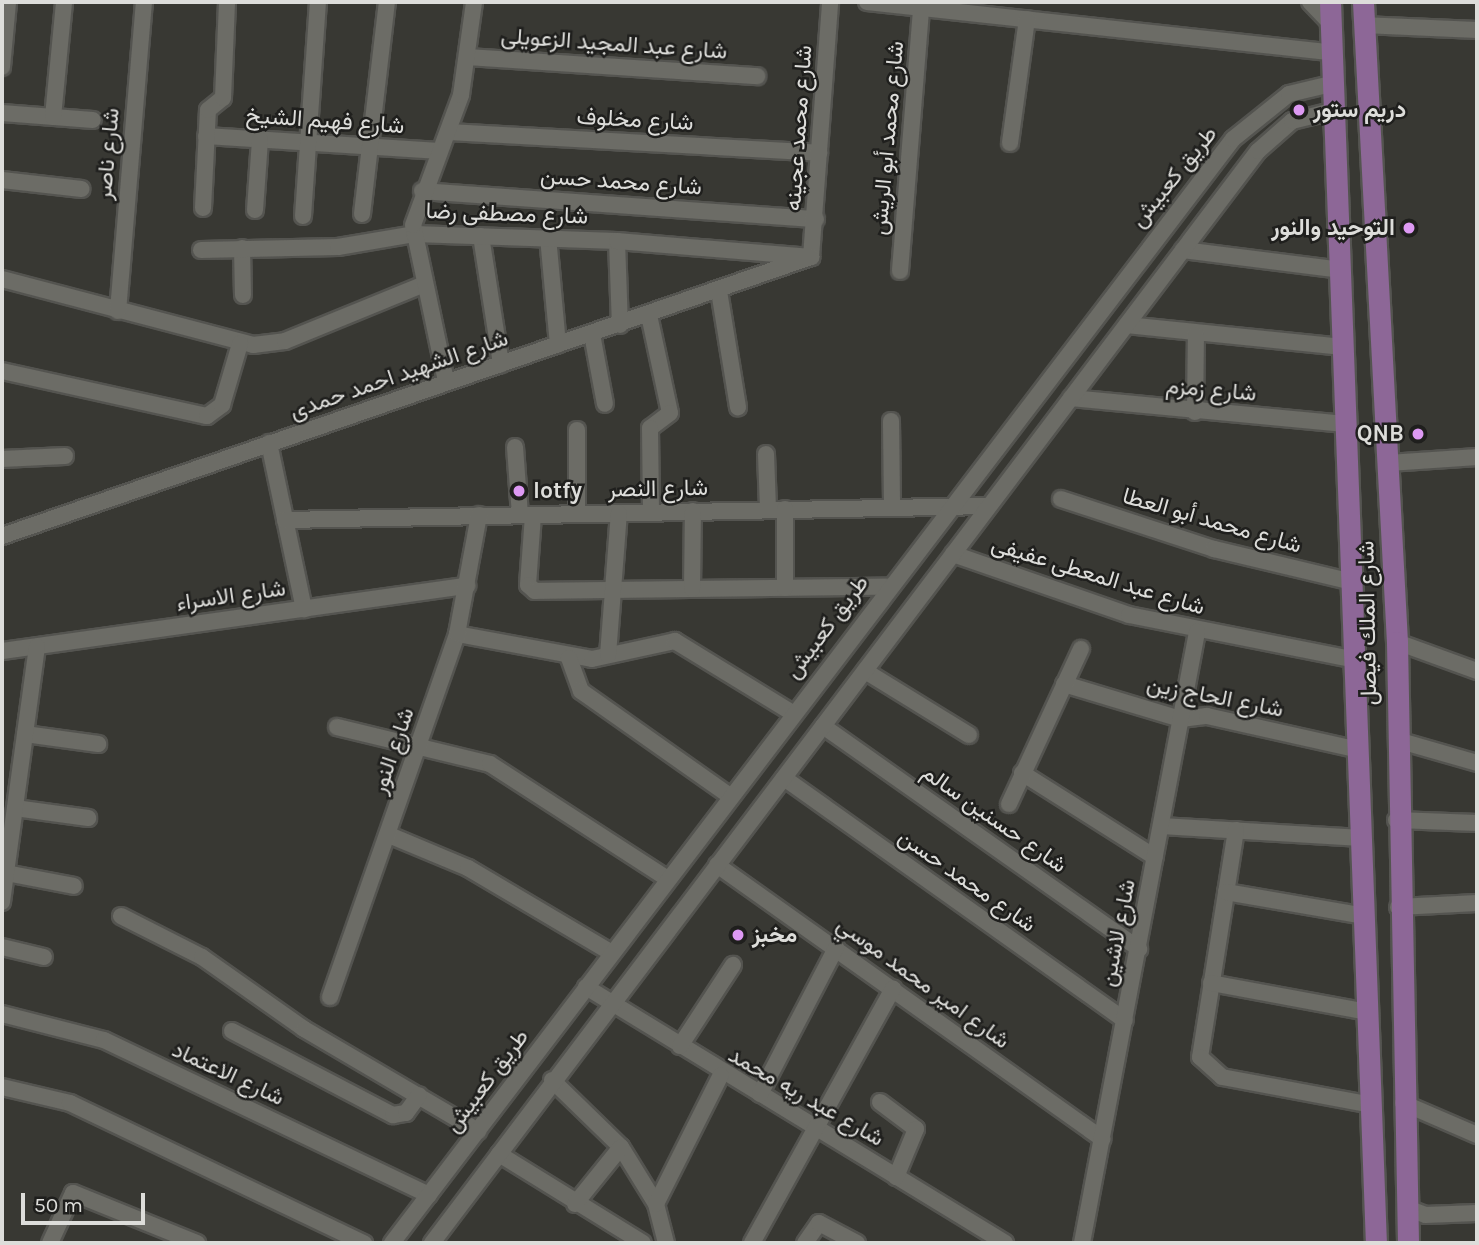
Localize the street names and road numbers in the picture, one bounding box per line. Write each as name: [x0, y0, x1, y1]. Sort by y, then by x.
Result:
street label: شارع عبد المجيد الزعويلى: [500, 22, 728, 66]
street label: شارع محمد أبو الريش: [866, 40, 910, 236]
street label: شارع محمد عجينه: [779, 44, 819, 212]
street label: شارع فهيم الشيخ: [245, 102, 405, 140]
street label: شارع مخلوف: [576, 103, 694, 137]
street label: شارع ناصر: [90, 107, 126, 201]
street label: طريق كعبيش: [1125, 121, 1223, 233]
street label: شارع محمد حسن: [539, 163, 703, 201]
street label: شارع مصطفى رضا: [425, 197, 589, 231]
street label: شارع الشهيد احمد حمدى: [286, 325, 512, 425]
street label: شارع زمزم: [1165, 372, 1257, 408]
street label: شارع النصر: [608, 474, 708, 504]
street label: شارع محمد أبو العطا: [1119, 482, 1305, 560]
street label: شارع عبد المعطى عفيفى: [988, 530, 1208, 622]
street label: شارع الملك فيصل: [1353, 540, 1383, 706]
street label: طريق كعبيش: [779, 570, 875, 684]
street label: شارع الاسراء: [175, 575, 287, 617]
street label: شارع الحاج زين: [1144, 670, 1286, 724]
street label: شارع النور: [365, 704, 421, 798]
street label: شارع حسنين سالم: [916, 759, 1072, 879]
street label: شارع محمد حسن: [893, 823, 1041, 939]
street label: شارع لاشين: [1094, 877, 1142, 989]
street label: شارع امير محمد موسي: [831, 911, 1015, 1055]
street label: طريق كعبيش: [439, 1024, 535, 1138]
street label: شارع الاعتماد: [168, 1036, 288, 1112]
street label: شارع عبد ريه محمد: [723, 1041, 889, 1153]

